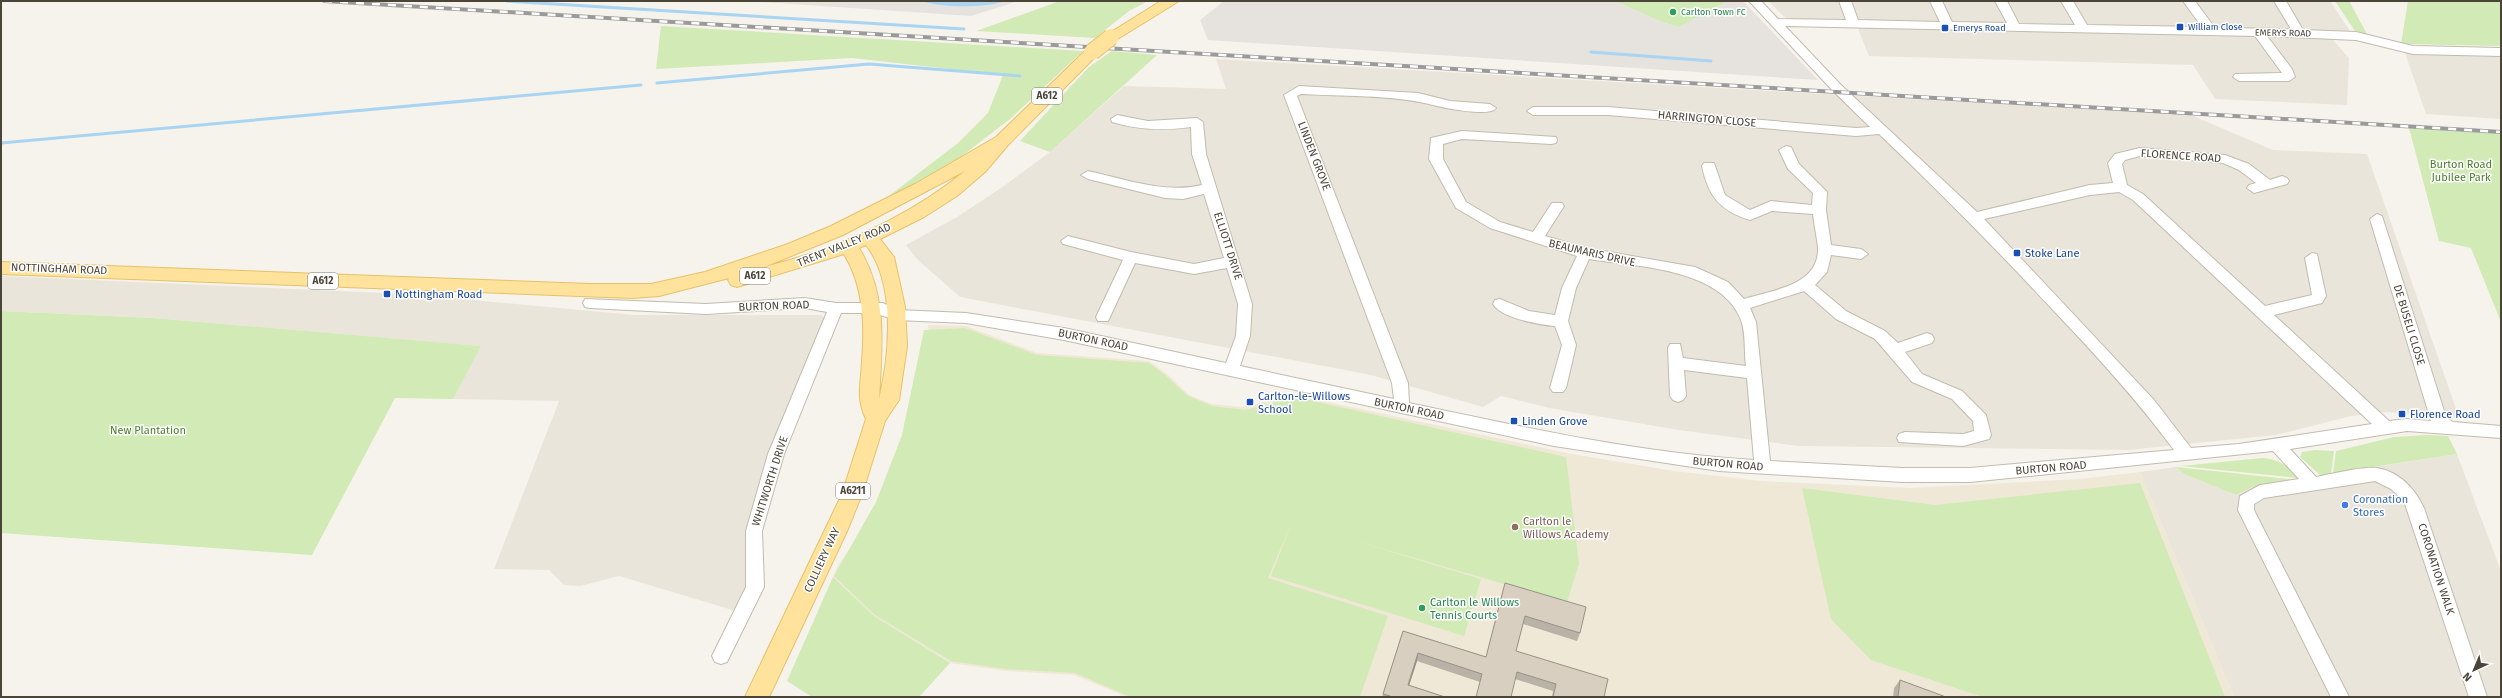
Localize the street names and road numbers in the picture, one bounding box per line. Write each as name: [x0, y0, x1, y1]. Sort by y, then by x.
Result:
street label: EMERYS ROAD: [2255, 28, 2311, 38]
road number: A612: [1032, 88, 1062, 104]
street label: HARRINGTON CLOSE: [1657, 108, 1757, 130]
street label: LINDEN GROVE: [1295, 120, 1333, 192]
street label: FLORENCE ROAD: [2140, 147, 2222, 165]
street label: ELLIOTT DRIVE: [1211, 210, 1245, 282]
street label: TRENT VALLEY ROAD: [795, 220, 893, 270]
street label: BEAUMARIS DRIVE: [1547, 237, 1637, 269]
street label: NOTTINGHAM ROAD: [11, 261, 107, 277]
road number: A612: [740, 268, 770, 284]
road number: A612: [308, 273, 338, 289]
street label: DE BUSELI CLOSE: [2391, 283, 2428, 367]
street label: BURTON ROAD: [738, 298, 810, 314]
street label: BURTON ROAD: [1057, 326, 1129, 354]
street label: BURTON ROAD: [1373, 395, 1445, 423]
street label: WHITWORTH DRIVE: [749, 434, 791, 528]
street label: BURTON ROAD: [1692, 454, 1764, 474]
street label: BURTON ROAD: [2015, 458, 2087, 478]
road number: A6211: [836, 483, 870, 499]
street label: CORONATION WALK: [2415, 522, 2457, 617]
street label: COLLIERY WAY: [801, 526, 843, 594]

